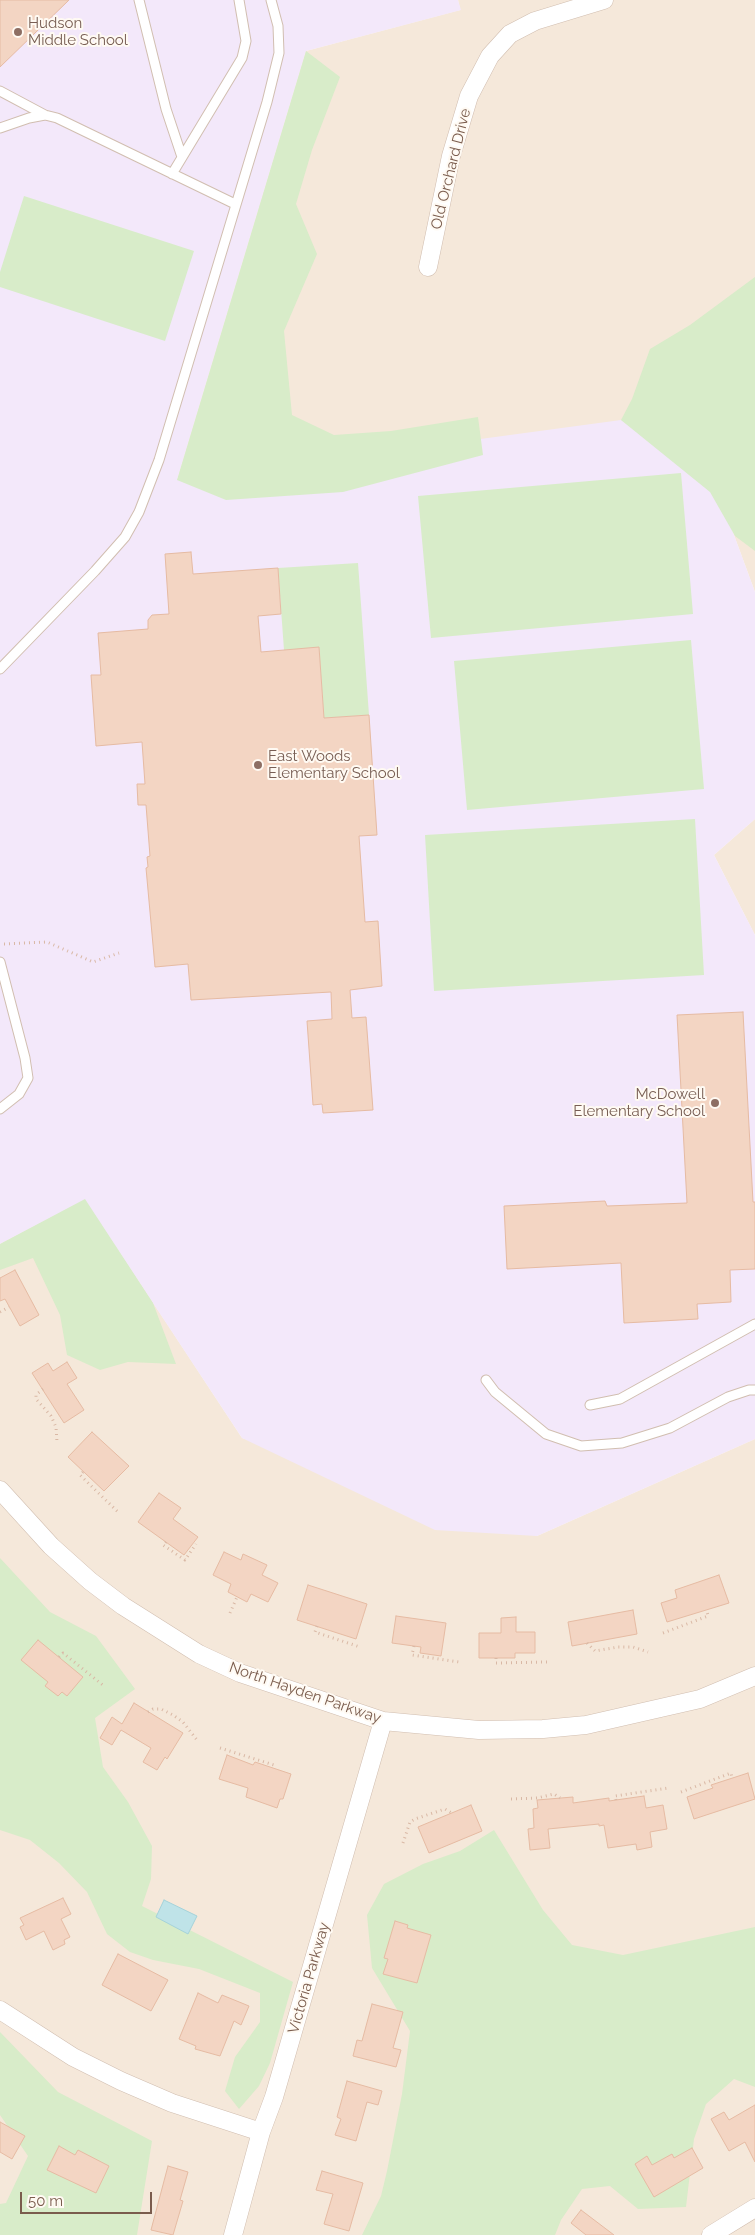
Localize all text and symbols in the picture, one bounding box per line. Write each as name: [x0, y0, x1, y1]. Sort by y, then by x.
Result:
place label: Hudson Middle School: [28, 14, 128, 49]
marker: Hudson Middle School: [12, 26, 24, 38]
street label: Old Orchard Drive: [427, 107, 475, 231]
place label: East Woods Elementary School: [268, 747, 400, 782]
marker: East Woods Elementary School: [252, 759, 264, 771]
place label: McDowell Elementary School: [573, 1085, 705, 1120]
marker: McDowell Elementary School: [709, 1097, 721, 1109]
street label: North Hayden Parkway: [227, 1659, 383, 1727]
street label: Victoria Parkway: [285, 1920, 333, 2036]
scale bar: [22, 2182, 155, 2214]
text: 50 m: [28, 2192, 63, 2210]

